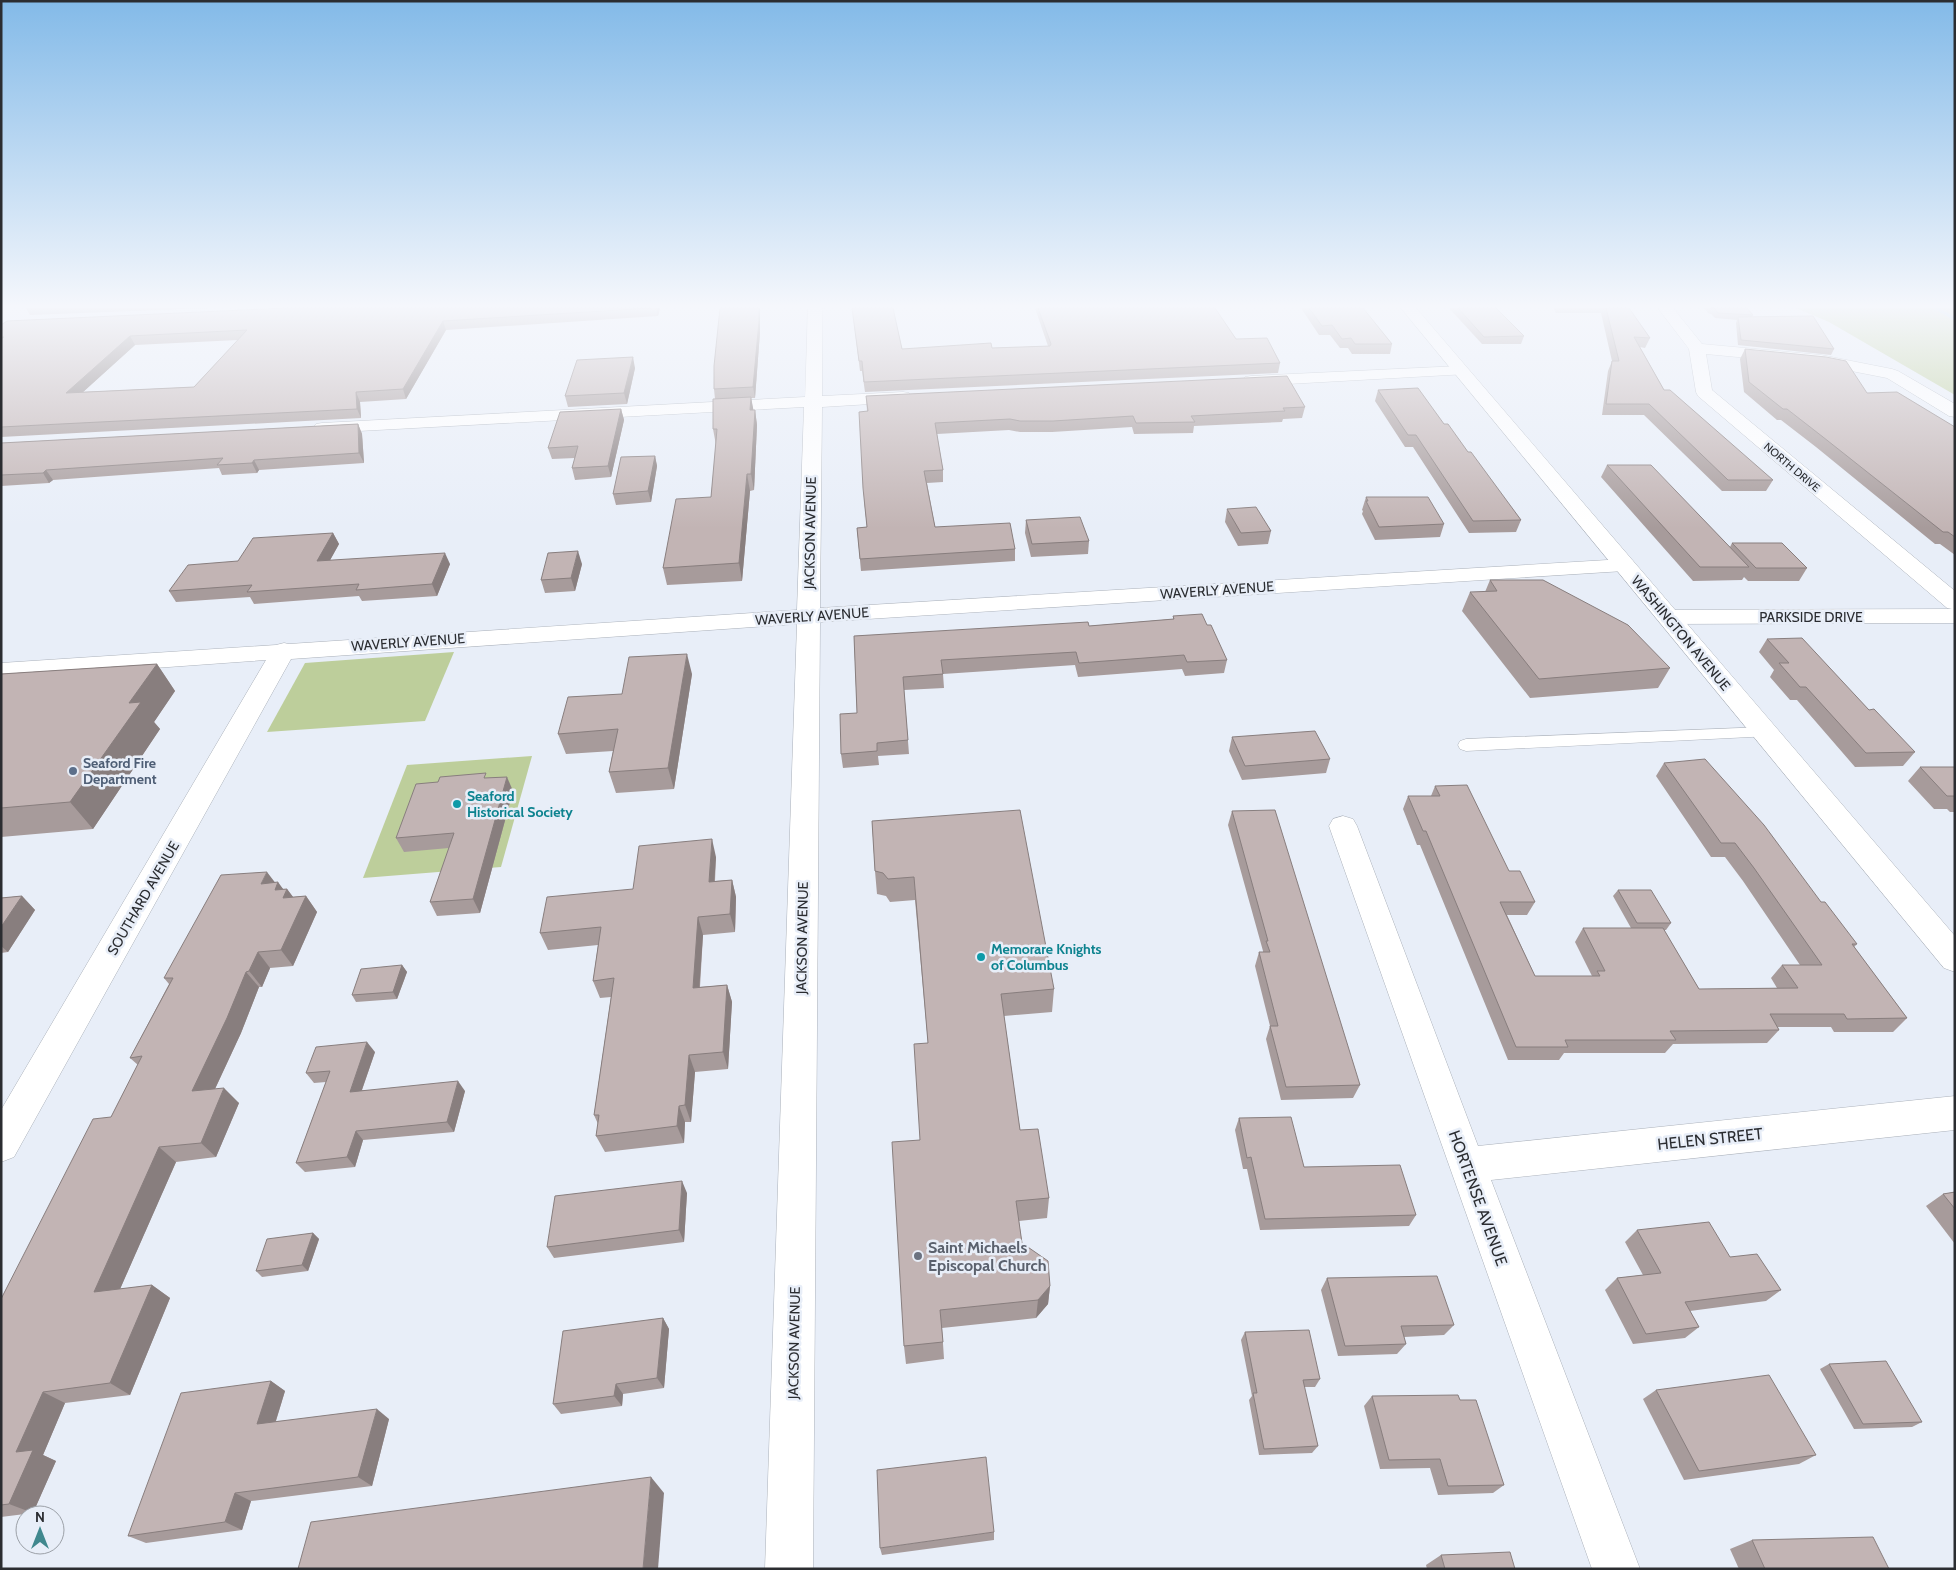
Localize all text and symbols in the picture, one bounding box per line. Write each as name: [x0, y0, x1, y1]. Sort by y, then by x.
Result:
street label: NORTH DRIVE: [1761, 439, 1823, 495]
street label: JACKSON AVENUE: [800, 476, 820, 590]
street label: WASHINGTON AVENUE: [1627, 572, 1735, 695]
street label: WAVERLY AVENUE: [1159, 577, 1275, 603]
street label: WAVERLY AVENUE: [754, 603, 870, 629]
street label: PARKSIDE DRIVE: [1759, 608, 1863, 626]
street label: WAVERLY AVENUE: [350, 629, 466, 655]
place label: Seaford Fire Department: [83, 754, 157, 788]
marker: Seaford Fire Department: [67, 765, 79, 777]
place label: Seaford Historical Society: [467, 787, 573, 821]
marker: Seaford Historical Society: [451, 798, 463, 810]
street label: SOUTHARD AVENUE: [103, 838, 183, 958]
street label: JACKSON AVENUE: [792, 881, 812, 995]
place label: Memorare Knights of Columbus: [991, 940, 1102, 974]
marker: Memorare Knights of Columbus: [975, 951, 987, 963]
street label: HELEN STREET: [1656, 1124, 1764, 1154]
street label: HORTENSE AVENUE: [1445, 1128, 1511, 1269]
place label: Saint Michaels Episcopal Church: [928, 1238, 1047, 1275]
marker: Saint Michaels Episcopal Church: [912, 1250, 924, 1262]
street label: JACKSON AVENUE: [784, 1286, 804, 1400]
north arrow: [15, 1505, 65, 1555]
text: N: [35, 1508, 45, 1526]

